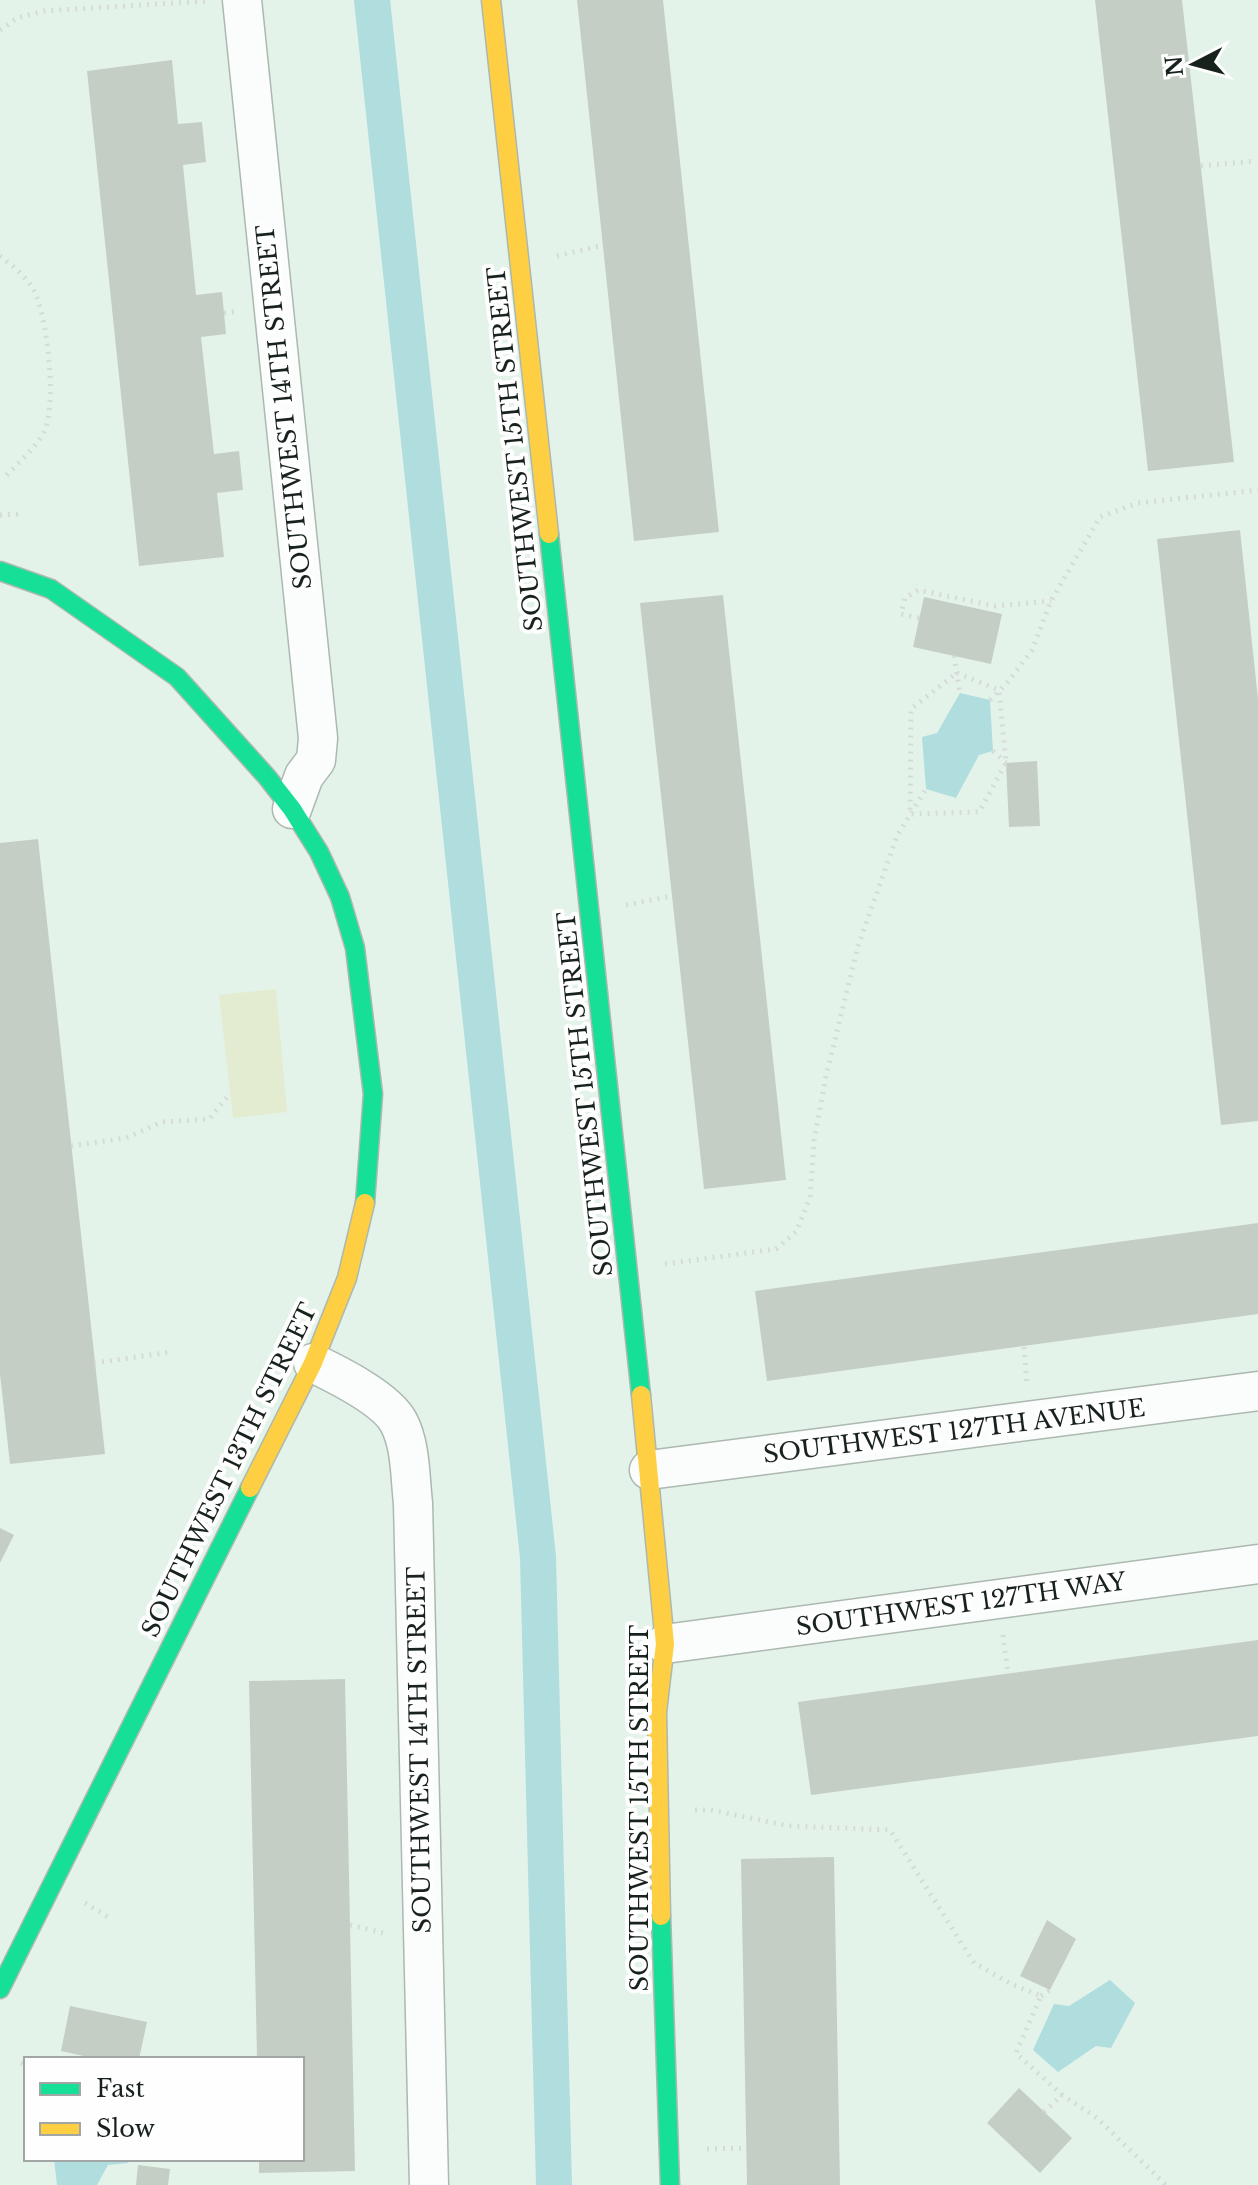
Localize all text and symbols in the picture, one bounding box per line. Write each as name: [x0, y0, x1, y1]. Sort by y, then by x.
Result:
north arrow: [1154, 24, 1234, 104]
text: N: [1160, 54, 1189, 78]
street label: SOUTHWEST 14TH STREET: [250, 223, 318, 591]
street label: SOUTHWEST 15TH STREET: [481, 265, 549, 633]
street label: SOUTHWEST 15TH STREET: [551, 910, 619, 1278]
street label: SOUTHWEST 13TH STREET: [135, 1298, 323, 1642]
street label: SOUTHWEST 127TH AVENUE: [761, 1393, 1147, 1469]
street label: SOUTHWEST 14TH STREET: [401, 1566, 437, 1934]
street label: SOUTHWEST 127TH WAY: [794, 1566, 1128, 1642]
street label: SOUTHWEST 15TH STREET: [625, 1625, 654, 1991]
legend: [24, 2057, 304, 2161]
text: Fast: [96, 2074, 144, 2103]
text: Slow: [96, 2114, 155, 2143]

